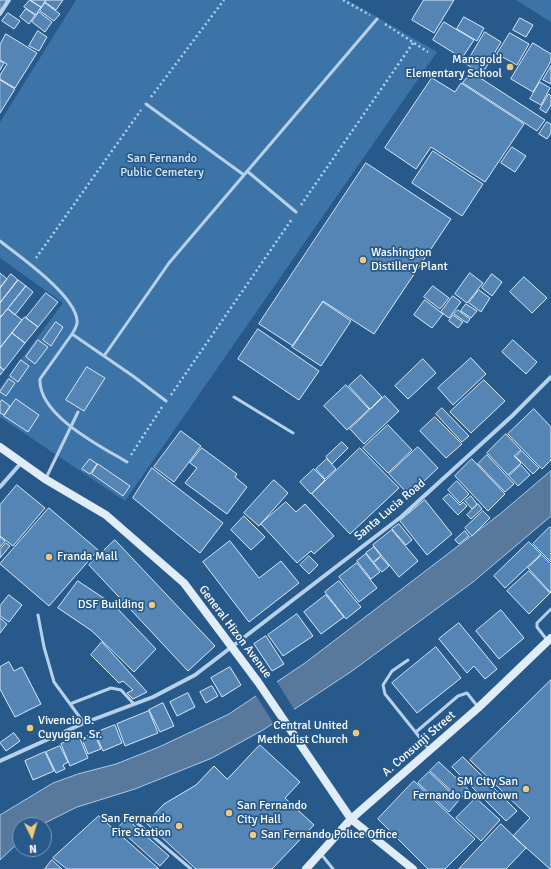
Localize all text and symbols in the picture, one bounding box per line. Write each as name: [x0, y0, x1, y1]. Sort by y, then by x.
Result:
place label: Mansgold Elementary School: [406, 53, 502, 81]
marker: Mansgold Elementary School: [505, 62, 515, 72]
park label: San Fernando Public Cemetery: [120, 152, 204, 180]
place label: Washington Distillery Plant: [371, 246, 448, 274]
marker: Washington Distillery Plant: [358, 255, 368, 265]
street label: Santa Lucia Road: [352, 476, 428, 544]
place label: Franda Mall: [57, 550, 118, 564]
marker: Franda Mall: [44, 552, 54, 562]
street label: General Hizon Avenue: [195, 583, 275, 681]
place label: DSF Building: [78, 598, 144, 612]
marker: DSF Building: [147, 600, 157, 610]
street label: A. Consunji Street: [379, 708, 459, 780]
place label: Vivencio B. Cuyugan, Sr.: [38, 714, 102, 742]
place label: Central United Methodist Church: [257, 719, 348, 747]
marker: Vivencio B. Cuyugan, Sr.: [25, 723, 35, 733]
marker: Central United Methodist Church: [351, 728, 361, 738]
place label: SM City San Fernando Downtown: [413, 775, 518, 803]
marker: SM City San Fernando Downtown: [521, 784, 531, 794]
place label: San Fernando City Hall: [237, 799, 307, 827]
marker: San Fernando City Hall: [224, 808, 234, 818]
place label: San Fernando Fire Station: [101, 812, 171, 840]
north arrow: [12, 817, 52, 857]
marker: San Fernando Fire Station: [174, 821, 184, 831]
place label: San Fernando Police Office: [261, 828, 398, 842]
marker: San Fernando Police Office: [248, 830, 258, 840]
text: N: [29, 842, 37, 855]

